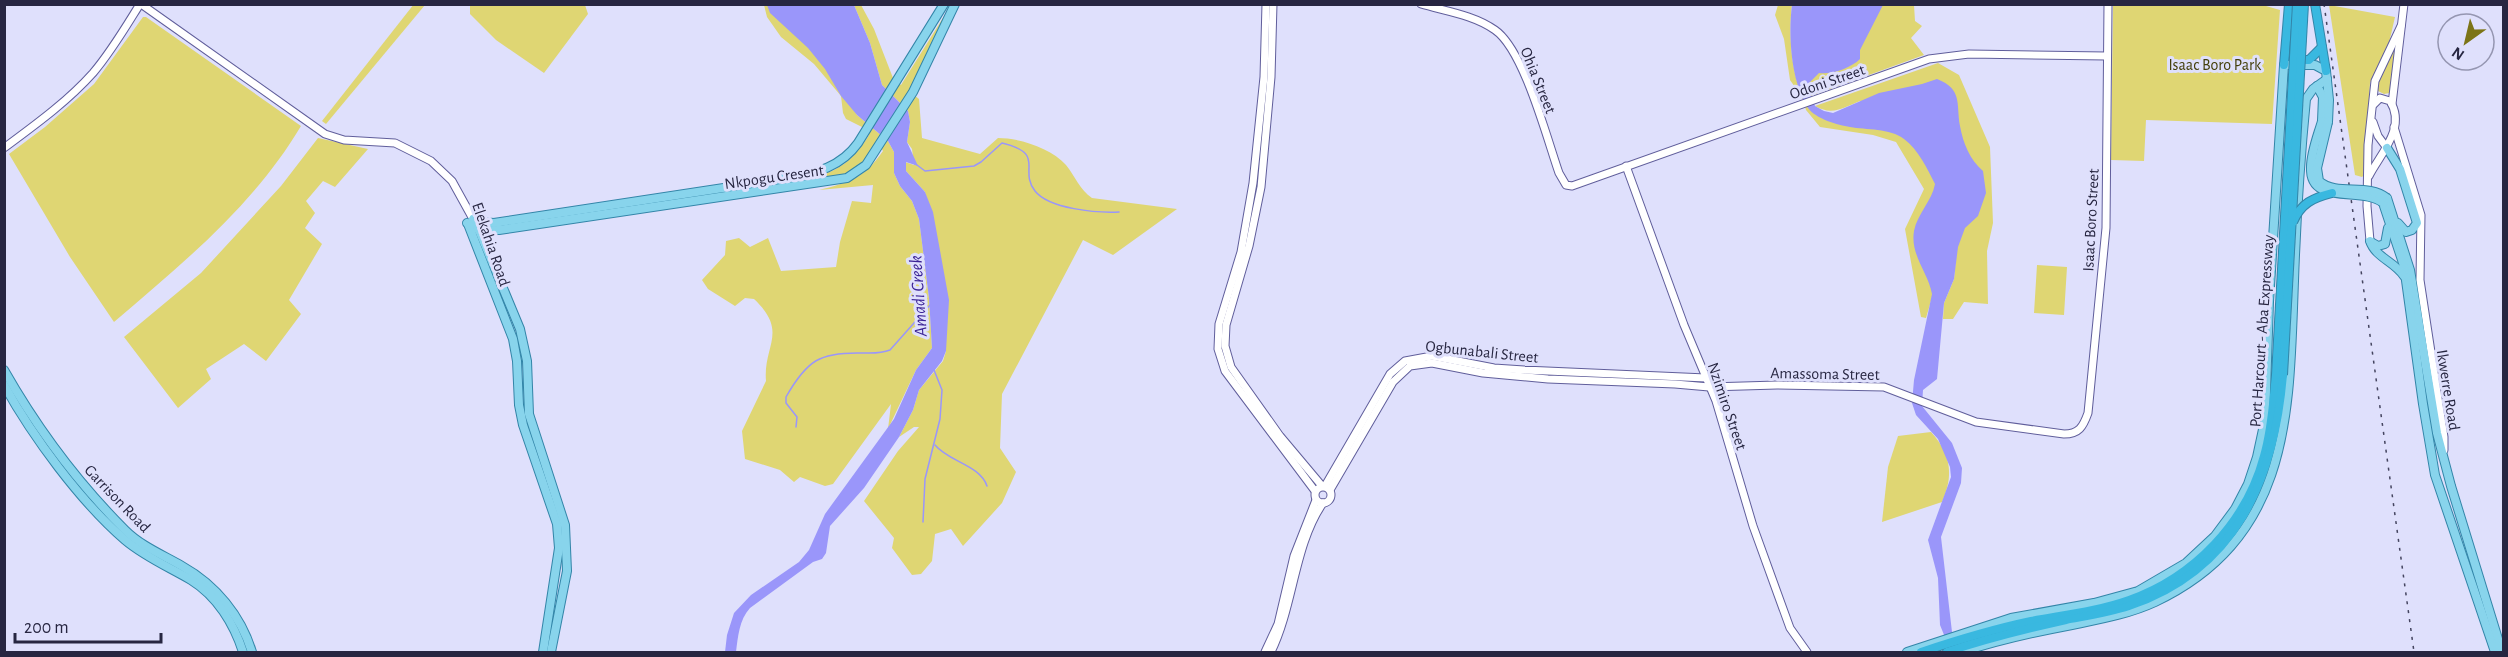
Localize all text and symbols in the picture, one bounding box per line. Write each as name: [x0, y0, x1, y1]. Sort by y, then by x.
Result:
north arrow: [2436, 12, 2496, 72]
text: N: [2449, 44, 2467, 63]
street label: Ohia Street: [1518, 45, 1559, 116]
park label: Isaac Boro Park: [2169, 57, 2262, 73]
street label: Odoni Street: [1788, 62, 1867, 102]
street label: Nkpogu Cresent: [724, 162, 825, 192]
street label: Isaac Boro Street: [2080, 168, 2102, 272]
street label: Elekahia Road: [469, 200, 513, 288]
street label: Port Harcourt - Aba Expressway: [2247, 234, 2278, 428]
water label: Amadi Creek: [907, 255, 931, 338]
street label: Ogbunabali Street: [1425, 338, 1539, 366]
street label: Ikwerre Road: [2434, 349, 2462, 432]
street label: Nzimiro Street: [1705, 361, 1749, 452]
street label: Amassoma Street: [1770, 365, 1880, 383]
street label: Garrison Road: [81, 462, 153, 536]
scale bar: [15, 606, 160, 644]
text: 200 m: [24, 619, 69, 637]

